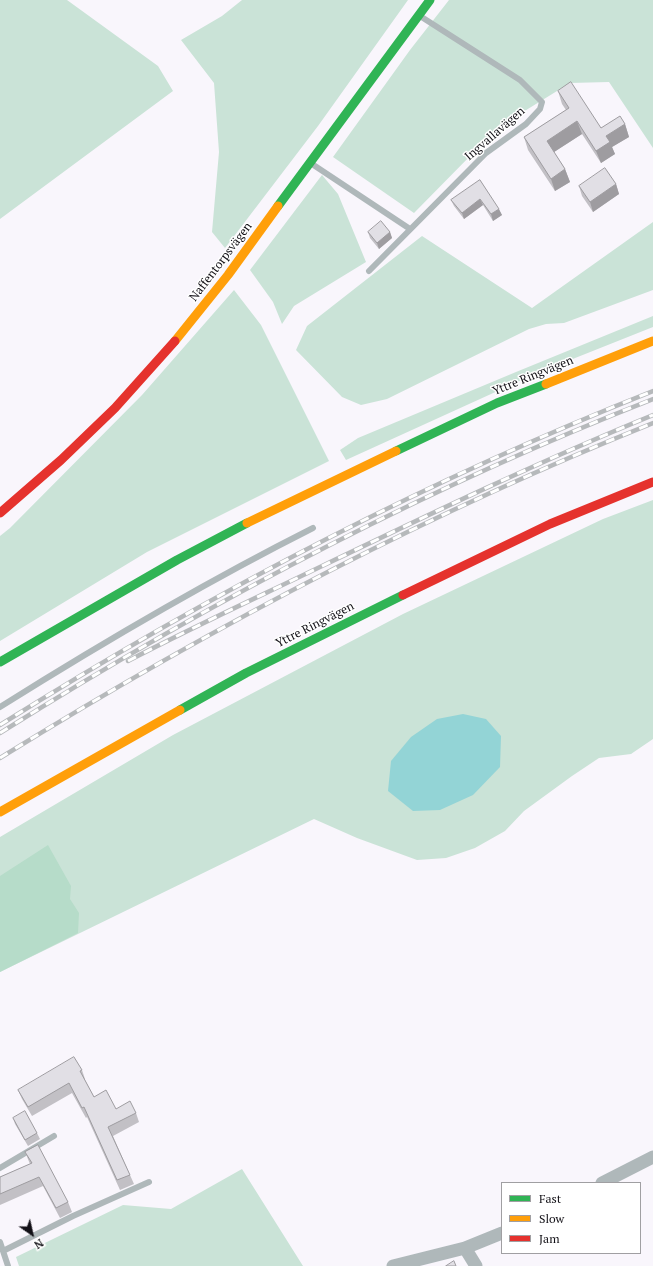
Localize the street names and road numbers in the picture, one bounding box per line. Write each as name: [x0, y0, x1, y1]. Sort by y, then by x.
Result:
street label: Ingvallavägen: [462, 104, 528, 164]
street label: Naffentorpsvägen: [187, 220, 255, 304]
street label: Yttre Ringvägen: [491, 353, 575, 399]
street label: Yttre Ringvägen: [274, 599, 356, 651]

